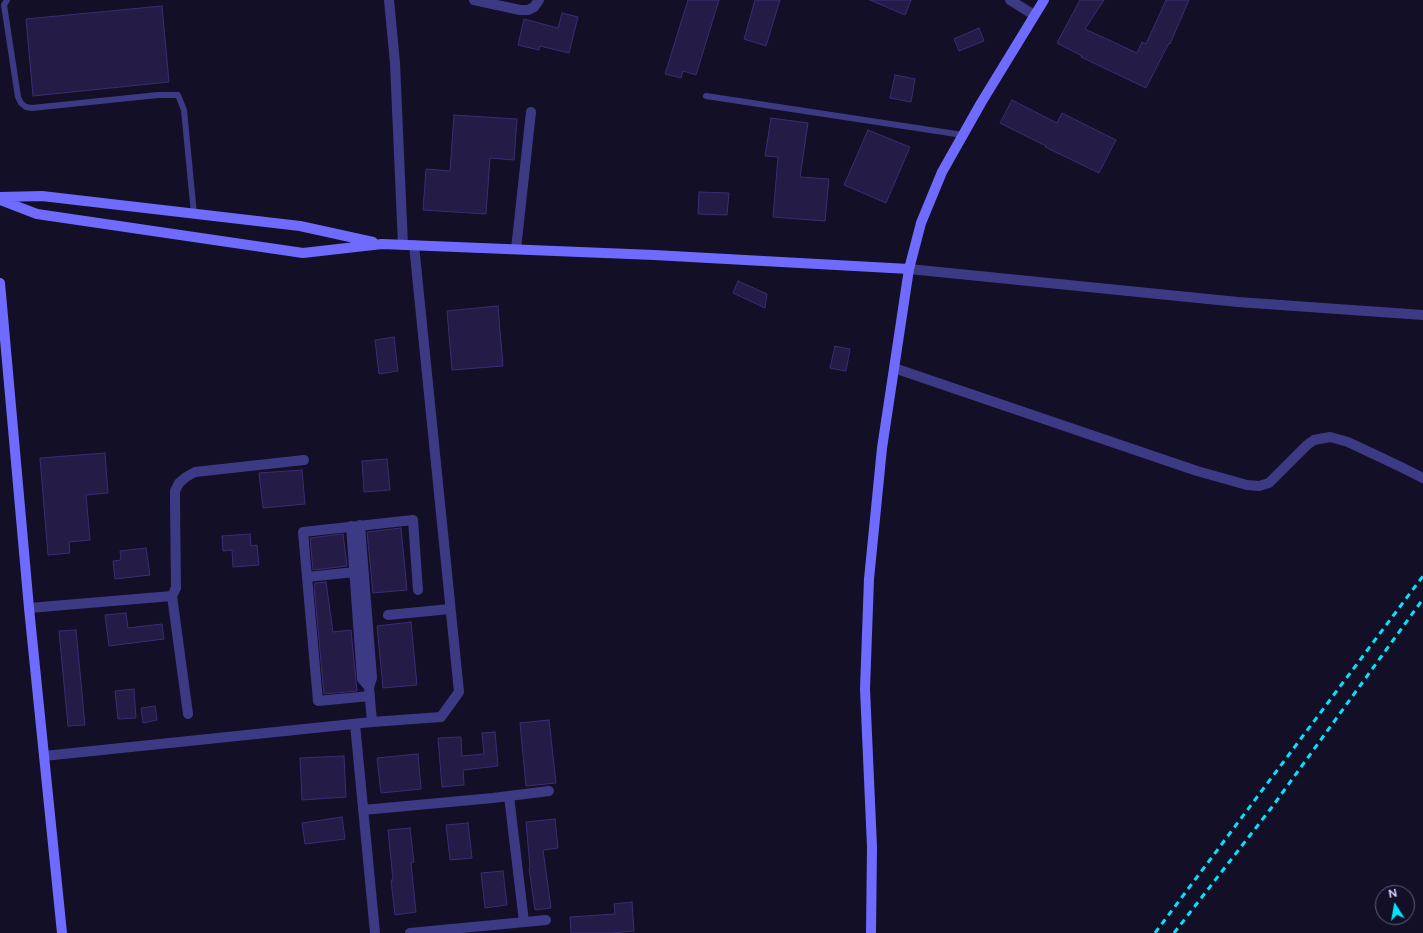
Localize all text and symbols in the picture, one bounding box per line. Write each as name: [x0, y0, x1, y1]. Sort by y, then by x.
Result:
north arrow: [1375, 885, 1415, 925]
text: N: [1387, 887, 1398, 901]

